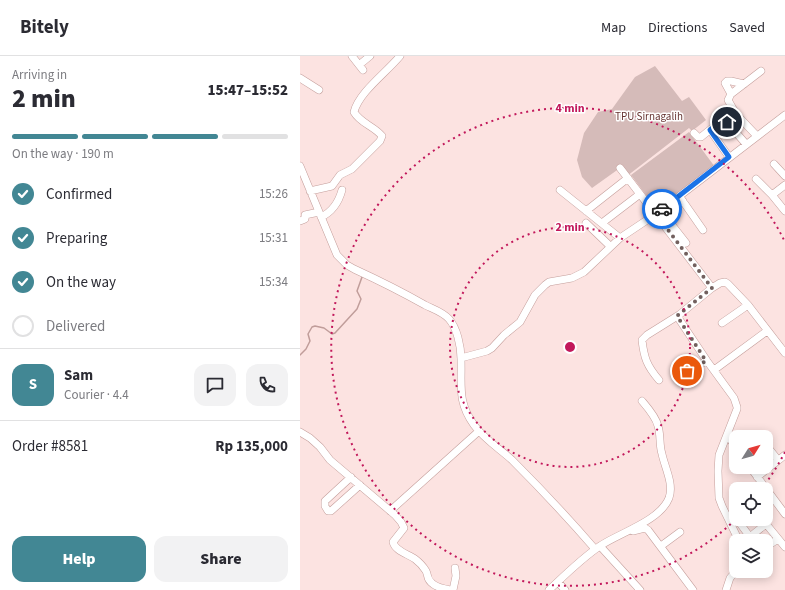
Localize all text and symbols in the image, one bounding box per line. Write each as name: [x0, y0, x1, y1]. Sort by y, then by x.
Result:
text: Bitely: [20, 14, 69, 41]
text: Map: [601, 18, 626, 38]
text: Directions: [648, 18, 707, 38]
text: Saved: [729, 18, 765, 38]
text: Arriving in: [12, 66, 67, 84]
text: 2 min: [12, 80, 76, 117]
text: 15:47–15:52: [207, 80, 288, 101]
text: 4 min: [555, 100, 585, 117]
pin: [710, 105, 744, 139]
park label: TPU Sirnagalih: [615, 109, 683, 124]
icon: home: [716, 111, 738, 133]
text: On the way · 190 m: [12, 145, 114, 163]
icon: check: [12, 183, 34, 205]
text: Confirmed: [46, 184, 112, 205]
text: 15:26: [259, 185, 288, 203]
courier: [642, 189, 682, 229]
icon: car: [651, 198, 673, 220]
text: 2 min: [555, 219, 585, 236]
icon: check: [12, 227, 34, 249]
text: Preparing: [46, 228, 107, 249]
text: 15:31: [259, 229, 288, 247]
icon: check: [12, 271, 34, 293]
text: On the way: [46, 272, 116, 293]
text: 15:34: [259, 273, 288, 291]
text: Delivered: [46, 316, 105, 337]
centre of rings: [563, 340, 577, 354]
pin: [670, 354, 704, 388]
icon: bag: [676, 360, 698, 382]
button: chat: [194, 364, 236, 406]
button: phone: [246, 364, 288, 406]
text: Sam: [64, 365, 93, 386]
text: S: [29, 374, 37, 395]
text: Courier · 4.4: [64, 386, 129, 404]
north arrow: [729, 430, 773, 474]
map controls: [729, 430, 773, 578]
text: Order #8581: [12, 436, 88, 457]
text: Rp 135,000: [215, 436, 288, 457]
button: locate: [729, 482, 773, 526]
button: layers: [729, 534, 773, 578]
button: Help: [12, 536, 146, 582]
button: Share: [154, 536, 288, 582]

